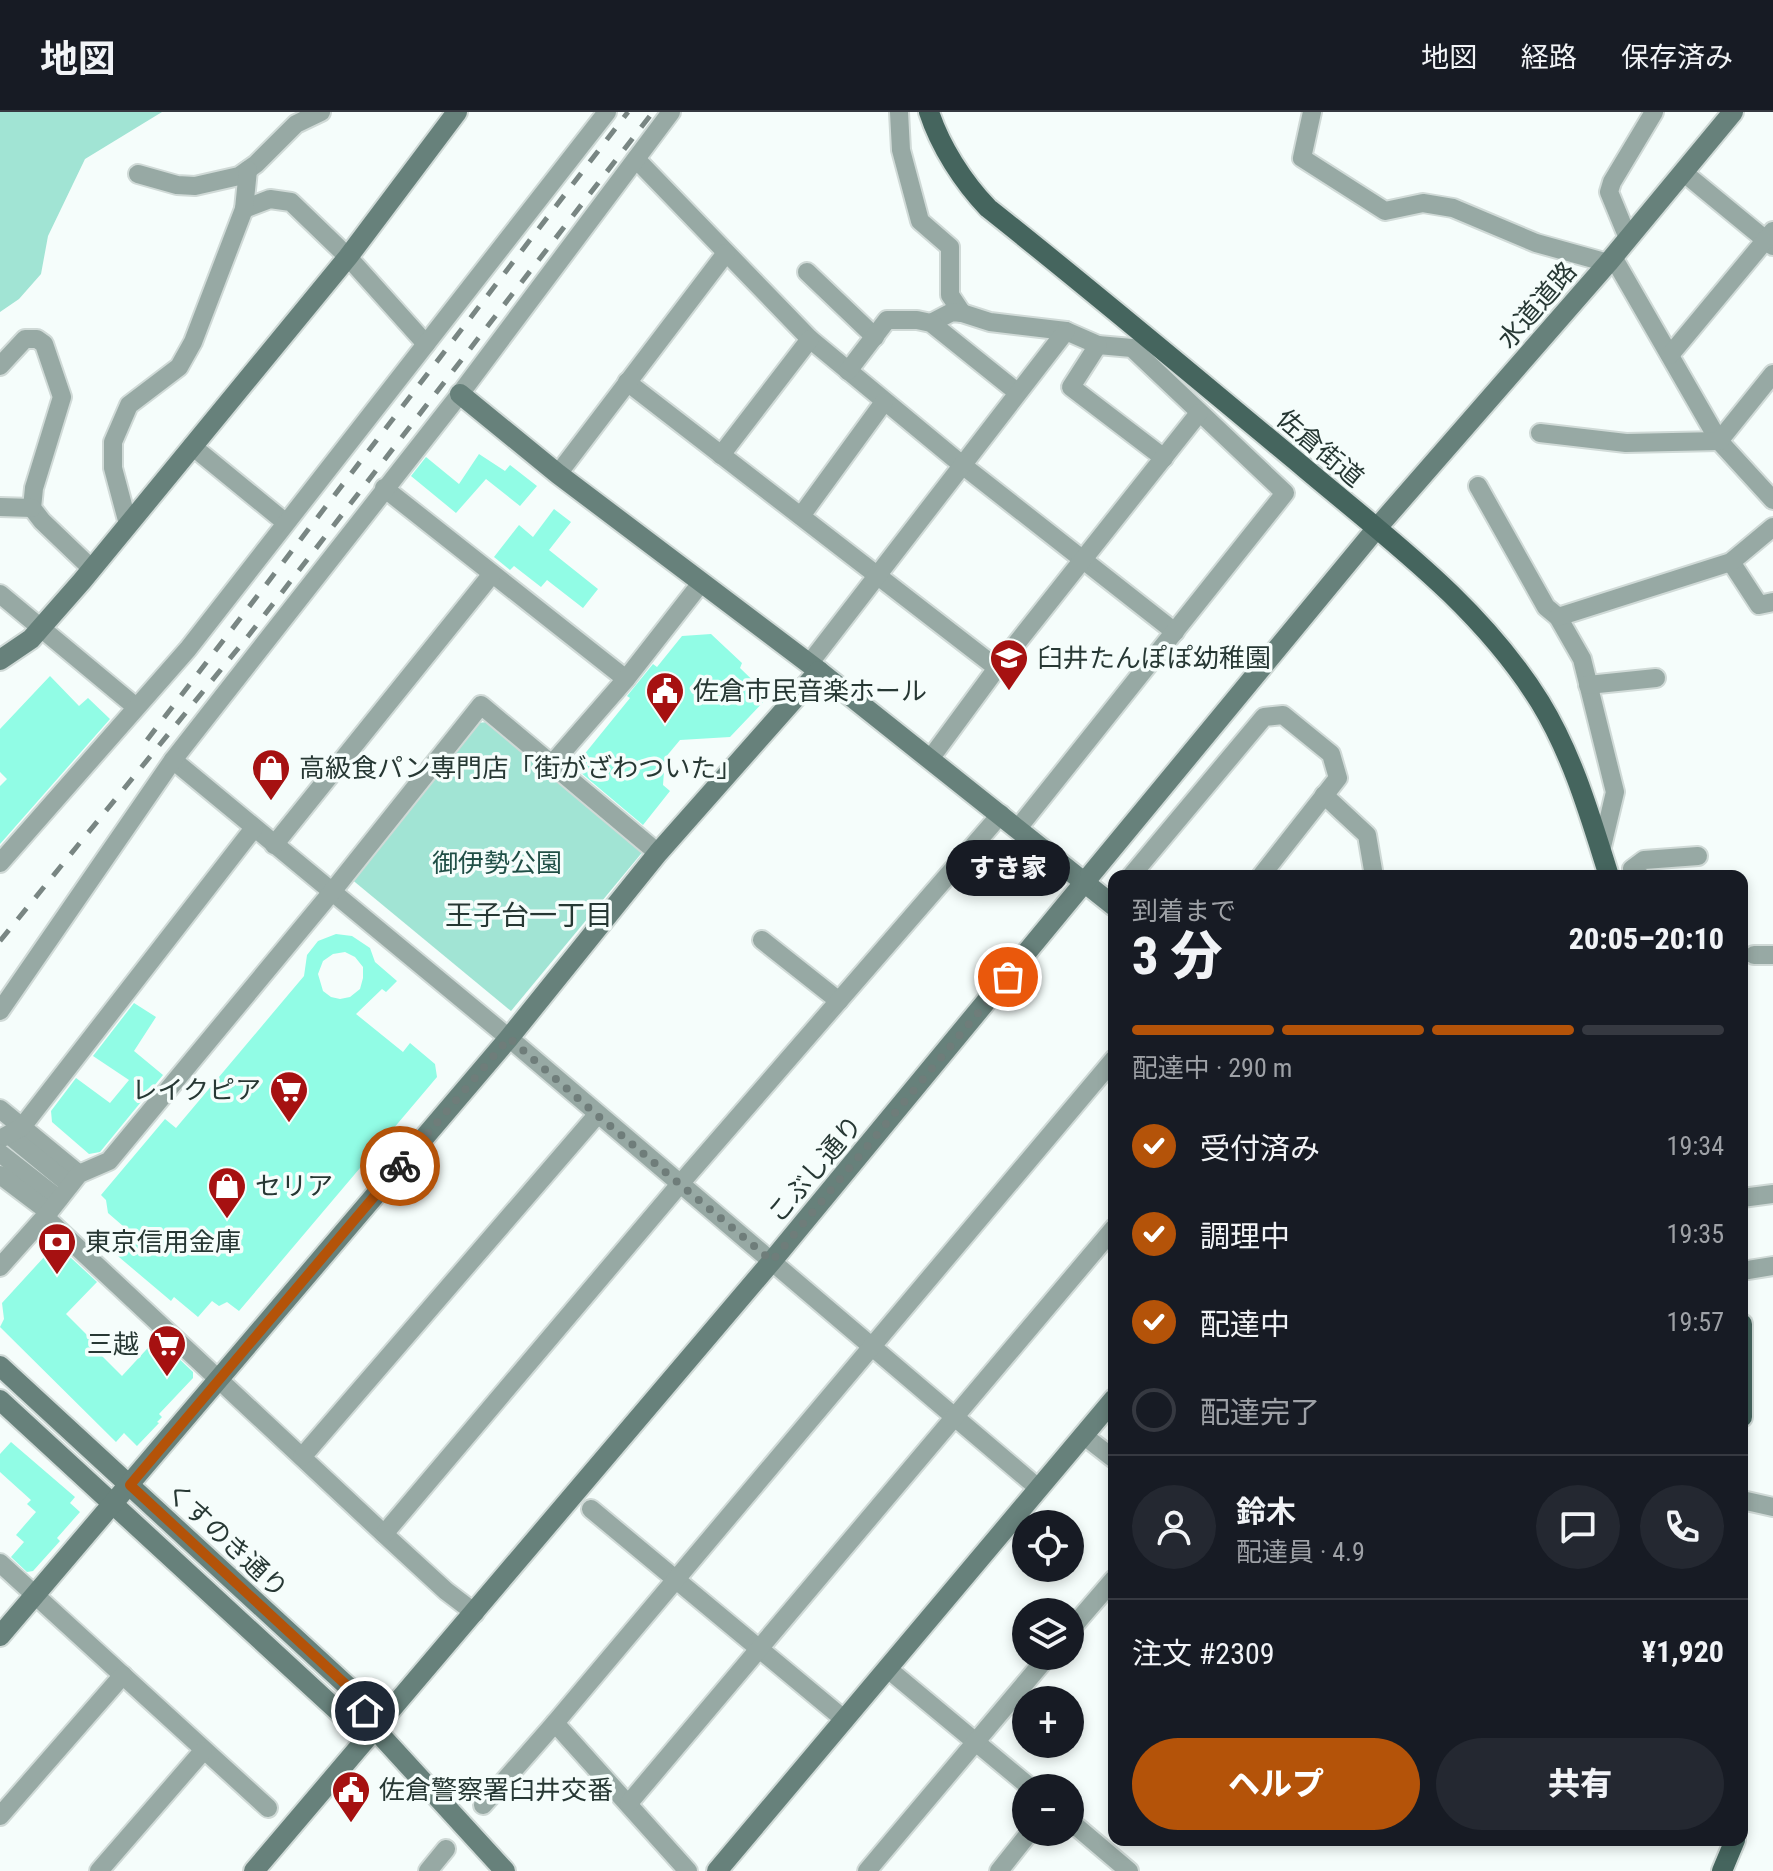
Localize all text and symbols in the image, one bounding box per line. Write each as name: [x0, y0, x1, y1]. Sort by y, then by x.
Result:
text: 地図: [40, 37, 116, 81]
text: 地図: [1421, 41, 1477, 74]
text: 経路: [1521, 41, 1577, 74]
text: 保存済み: [1621, 41, 1733, 74]
street label: 水道道路: [1492, 256, 1582, 354]
street label: 佐倉街道: [1271, 403, 1369, 493]
school or university icon: 臼井たんぽぽ幼稚園: [988, 637, 1030, 692]
place label: 臼井たんぽぽ幼稚園: [1037, 643, 1271, 673]
public building icon: 佐倉市民音楽ホール: [644, 670, 686, 725]
place label: 佐倉市民音楽ホール: [693, 676, 927, 706]
shop icon: 高級食パン専門店「街がざわついた」: [250, 747, 292, 802]
place label: 高級食パン専門店「街がざわついた」: [299, 753, 742, 783]
callout: すき家: [946, 841, 1070, 897]
park label: 御伊勢公園: [432, 848, 562, 878]
text: すき家: [969, 853, 1047, 883]
text: 到着まで: [1132, 896, 1236, 926]
district label: 王子台一丁目: [445, 899, 613, 932]
text: 20:05–20:10: [1569, 921, 1724, 956]
text: 3 分: [1132, 926, 1222, 987]
pin: [974, 943, 1042, 1011]
icon: bag: [986, 955, 1030, 999]
text: 配達中 · 290 m: [1132, 1053, 1292, 1083]
supermarket icon: レイクピア: [268, 1069, 310, 1124]
place label: レイクピア: [132, 1075, 261, 1105]
street label: こぶし通り: [762, 1110, 868, 1228]
icon: check: [1132, 1124, 1176, 1168]
courier: [360, 1126, 440, 1206]
text: 受付済み: [1200, 1131, 1320, 1166]
text: 19:34: [1667, 1131, 1724, 1161]
icon: bike: [378, 1144, 422, 1188]
shop icon: セリア: [206, 1165, 248, 1220]
place label: セリア: [255, 1171, 333, 1201]
icon: check: [1132, 1212, 1176, 1256]
text: 調理中: [1200, 1219, 1290, 1254]
text: 19:35: [1667, 1219, 1724, 1249]
bank icon: 東京信用金庫: [36, 1221, 78, 1276]
place label: 東京信用金庫: [85, 1227, 241, 1257]
icon: check: [1132, 1300, 1176, 1344]
text: 配達中: [1200, 1307, 1290, 1342]
text: 19:57: [1667, 1307, 1724, 1337]
supermarket icon: 三越: [146, 1323, 188, 1378]
place label: 三越: [87, 1329, 139, 1359]
text: 配達完了: [1200, 1395, 1320, 1430]
street label: くすのき通り: [160, 1476, 294, 1604]
button: person: [1132, 1485, 1216, 1569]
button: chat: [1536, 1485, 1620, 1569]
button: phone: [1640, 1485, 1724, 1569]
text: 鈴木: [1236, 1494, 1296, 1529]
map controls: [1012, 1510, 1084, 1846]
button: locate: [1012, 1510, 1084, 1582]
text: 配達員 · 4.9: [1236, 1537, 1365, 1567]
button: layers: [1012, 1598, 1084, 1670]
text: ¥1,920: [1642, 1634, 1724, 1669]
text: 注文 #2309: [1132, 1636, 1275, 1671]
pin: [331, 1677, 399, 1745]
button: +: [1012, 1686, 1084, 1758]
icon: home: [343, 1689, 387, 1733]
button: ヘルプ: [1132, 1738, 1420, 1830]
button: 共有: [1436, 1738, 1724, 1830]
public building icon: 佐倉警察署臼井交番: [330, 1769, 372, 1824]
button: −: [1012, 1774, 1084, 1846]
place label: 佐倉警察署臼井交番: [379, 1775, 613, 1805]

